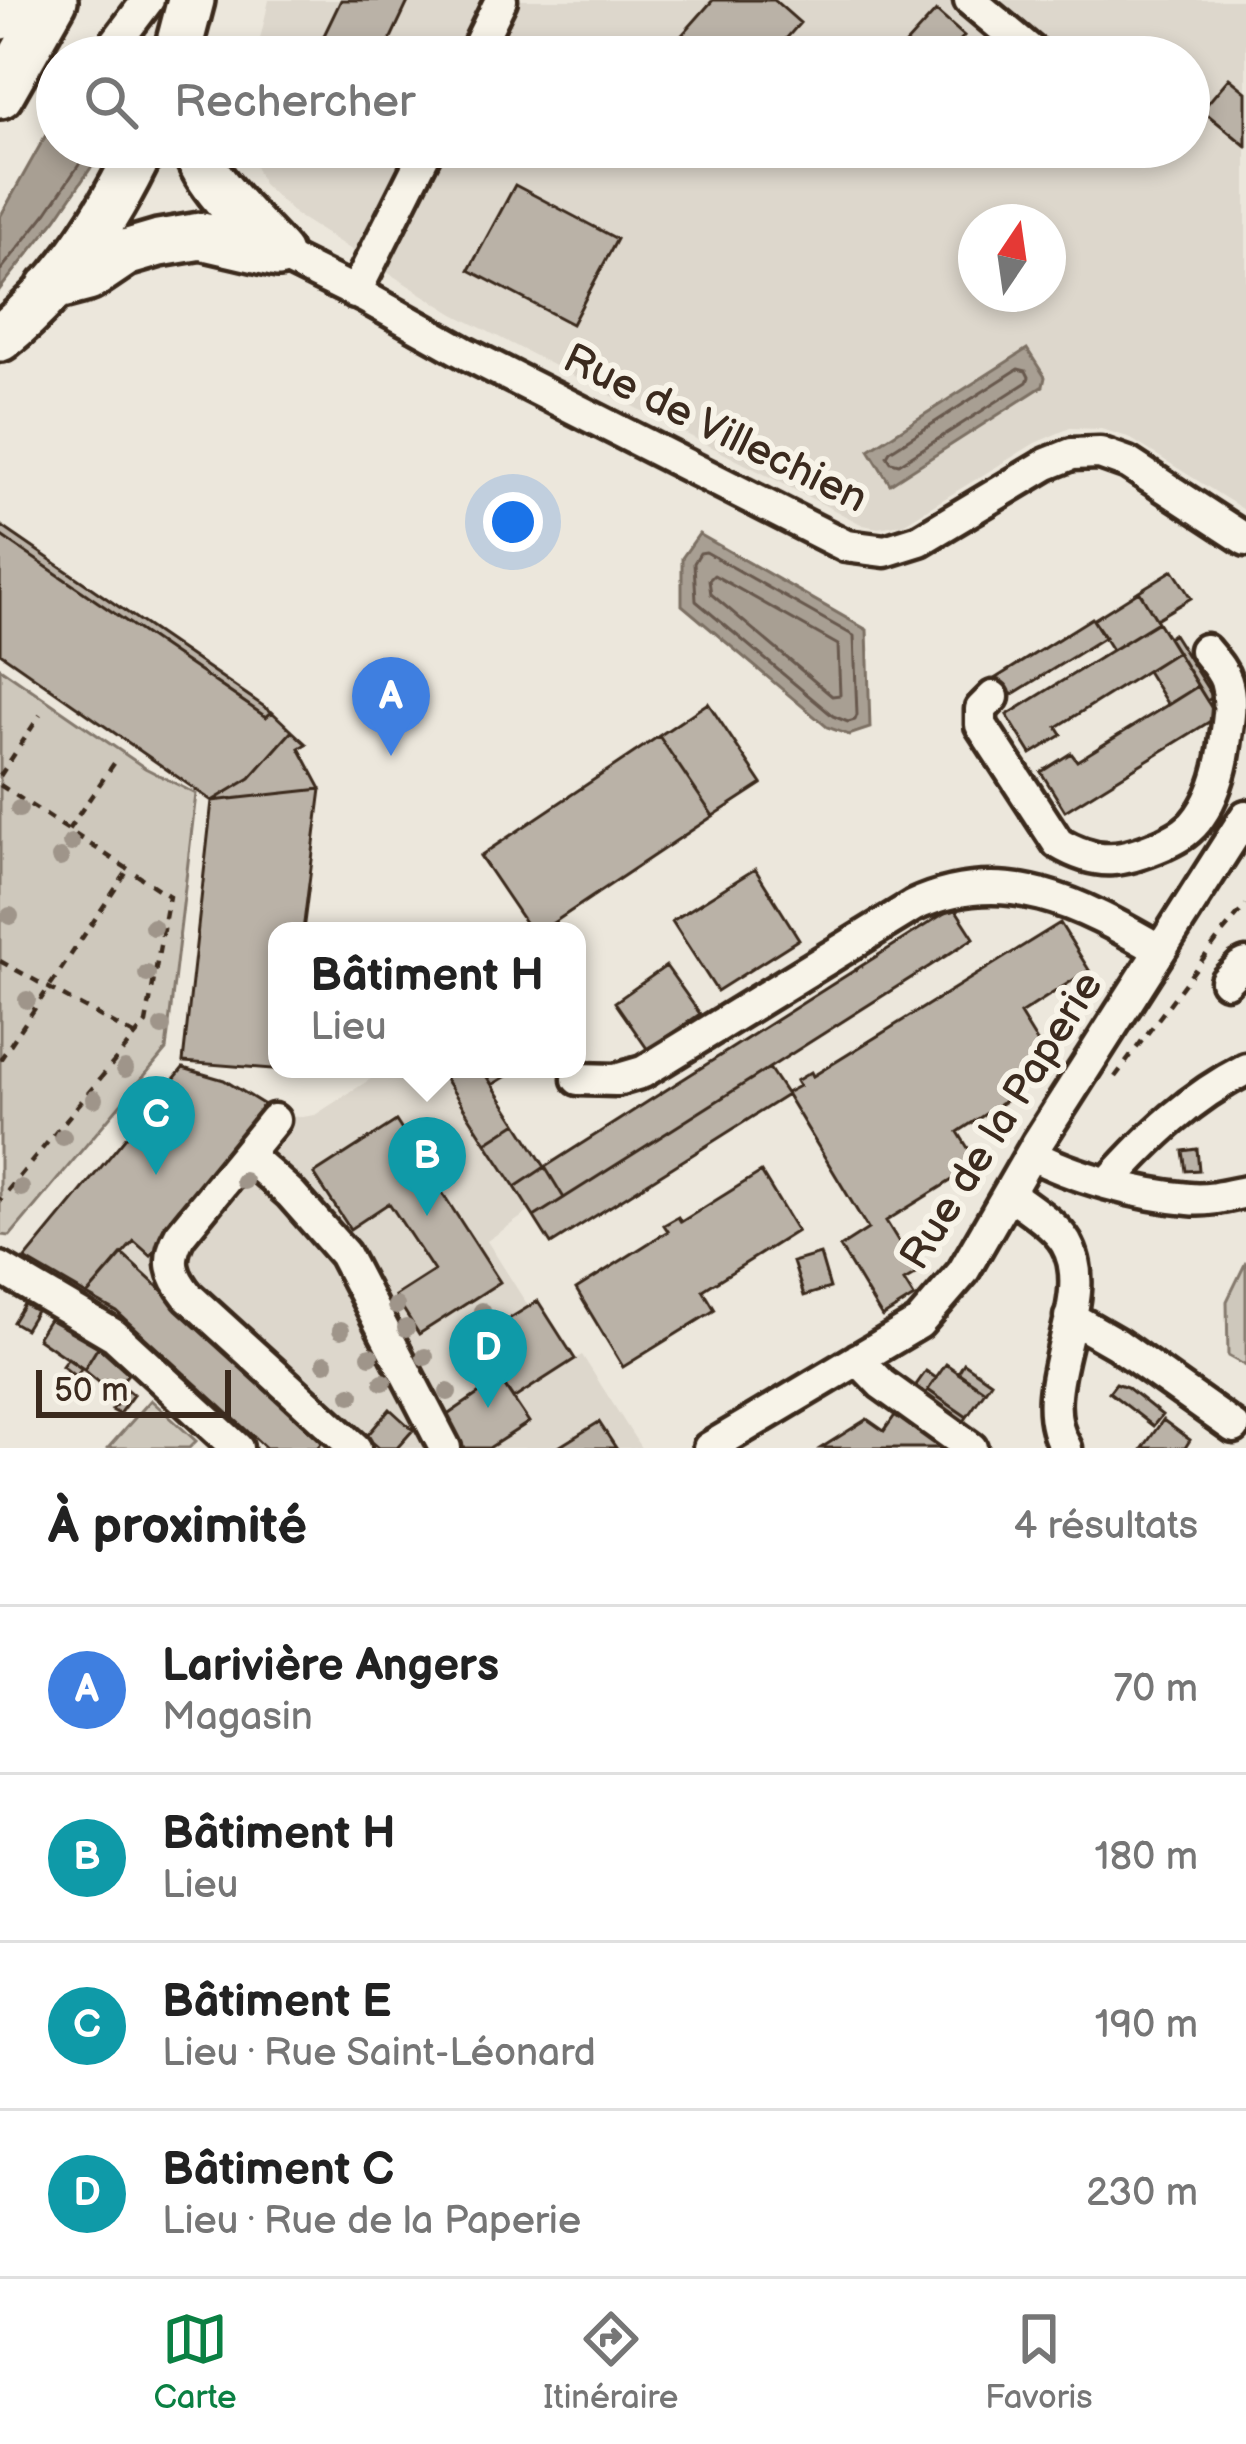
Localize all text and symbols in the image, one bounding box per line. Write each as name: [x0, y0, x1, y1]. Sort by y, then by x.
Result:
search box: [36, 36, 1210, 168]
icon: search: [78, 69, 144, 135]
text: Rechercher: [174, 75, 415, 130]
north arrow: [958, 204, 1066, 312]
street label: Rue de Villechien: [555, 333, 875, 525]
your location: [483, 492, 543, 552]
pin: A: [352, 657, 430, 756]
popup: [268, 922, 586, 1078]
text: Bâtiment H: [310, 949, 544, 1004]
street label: Rue de la Paperie: [890, 963, 1114, 1279]
text: Lieu: [310, 1004, 387, 1051]
pin: C: [117, 1076, 195, 1175]
pin: B: [388, 1117, 466, 1216]
pin: D: [449, 1309, 527, 1408]
scale bar: [36, 1364, 231, 1417]
text: 50 m: [54, 1371, 129, 1411]
text: À proximité: [48, 1496, 307, 1557]
text: 4 résultats: [1013, 1503, 1198, 1550]
text: Larivière Angers: [162, 1639, 499, 1694]
text: A: [75, 1666, 99, 1713]
text: 70 m: [1113, 1666, 1198, 1713]
text: Magasin: [162, 1694, 313, 1741]
text: Bâtiment H: [162, 1807, 395, 1862]
text: B: [73, 1834, 101, 1881]
text: 180 m: [1094, 1834, 1198, 1881]
text: Lieu: [162, 1862, 238, 1909]
text: Bâtiment E: [162, 1975, 391, 2030]
text: C: [73, 2002, 101, 2049]
text: 190 m: [1095, 2002, 1198, 2049]
text: Lieu · Rue Saint-Léonard: [162, 2030, 596, 2077]
text: Bâtiment C: [162, 2143, 394, 2198]
text: D: [73, 2170, 101, 2217]
text: 230 m: [1086, 2170, 1198, 2217]
text: Lieu · Rue de la Paperie: [162, 2198, 581, 2245]
tab: Carte: [153, 2306, 237, 2418]
tab: Itinéraire: [543, 2306, 678, 2418]
tab: Favoris: [985, 2306, 1093, 2418]

